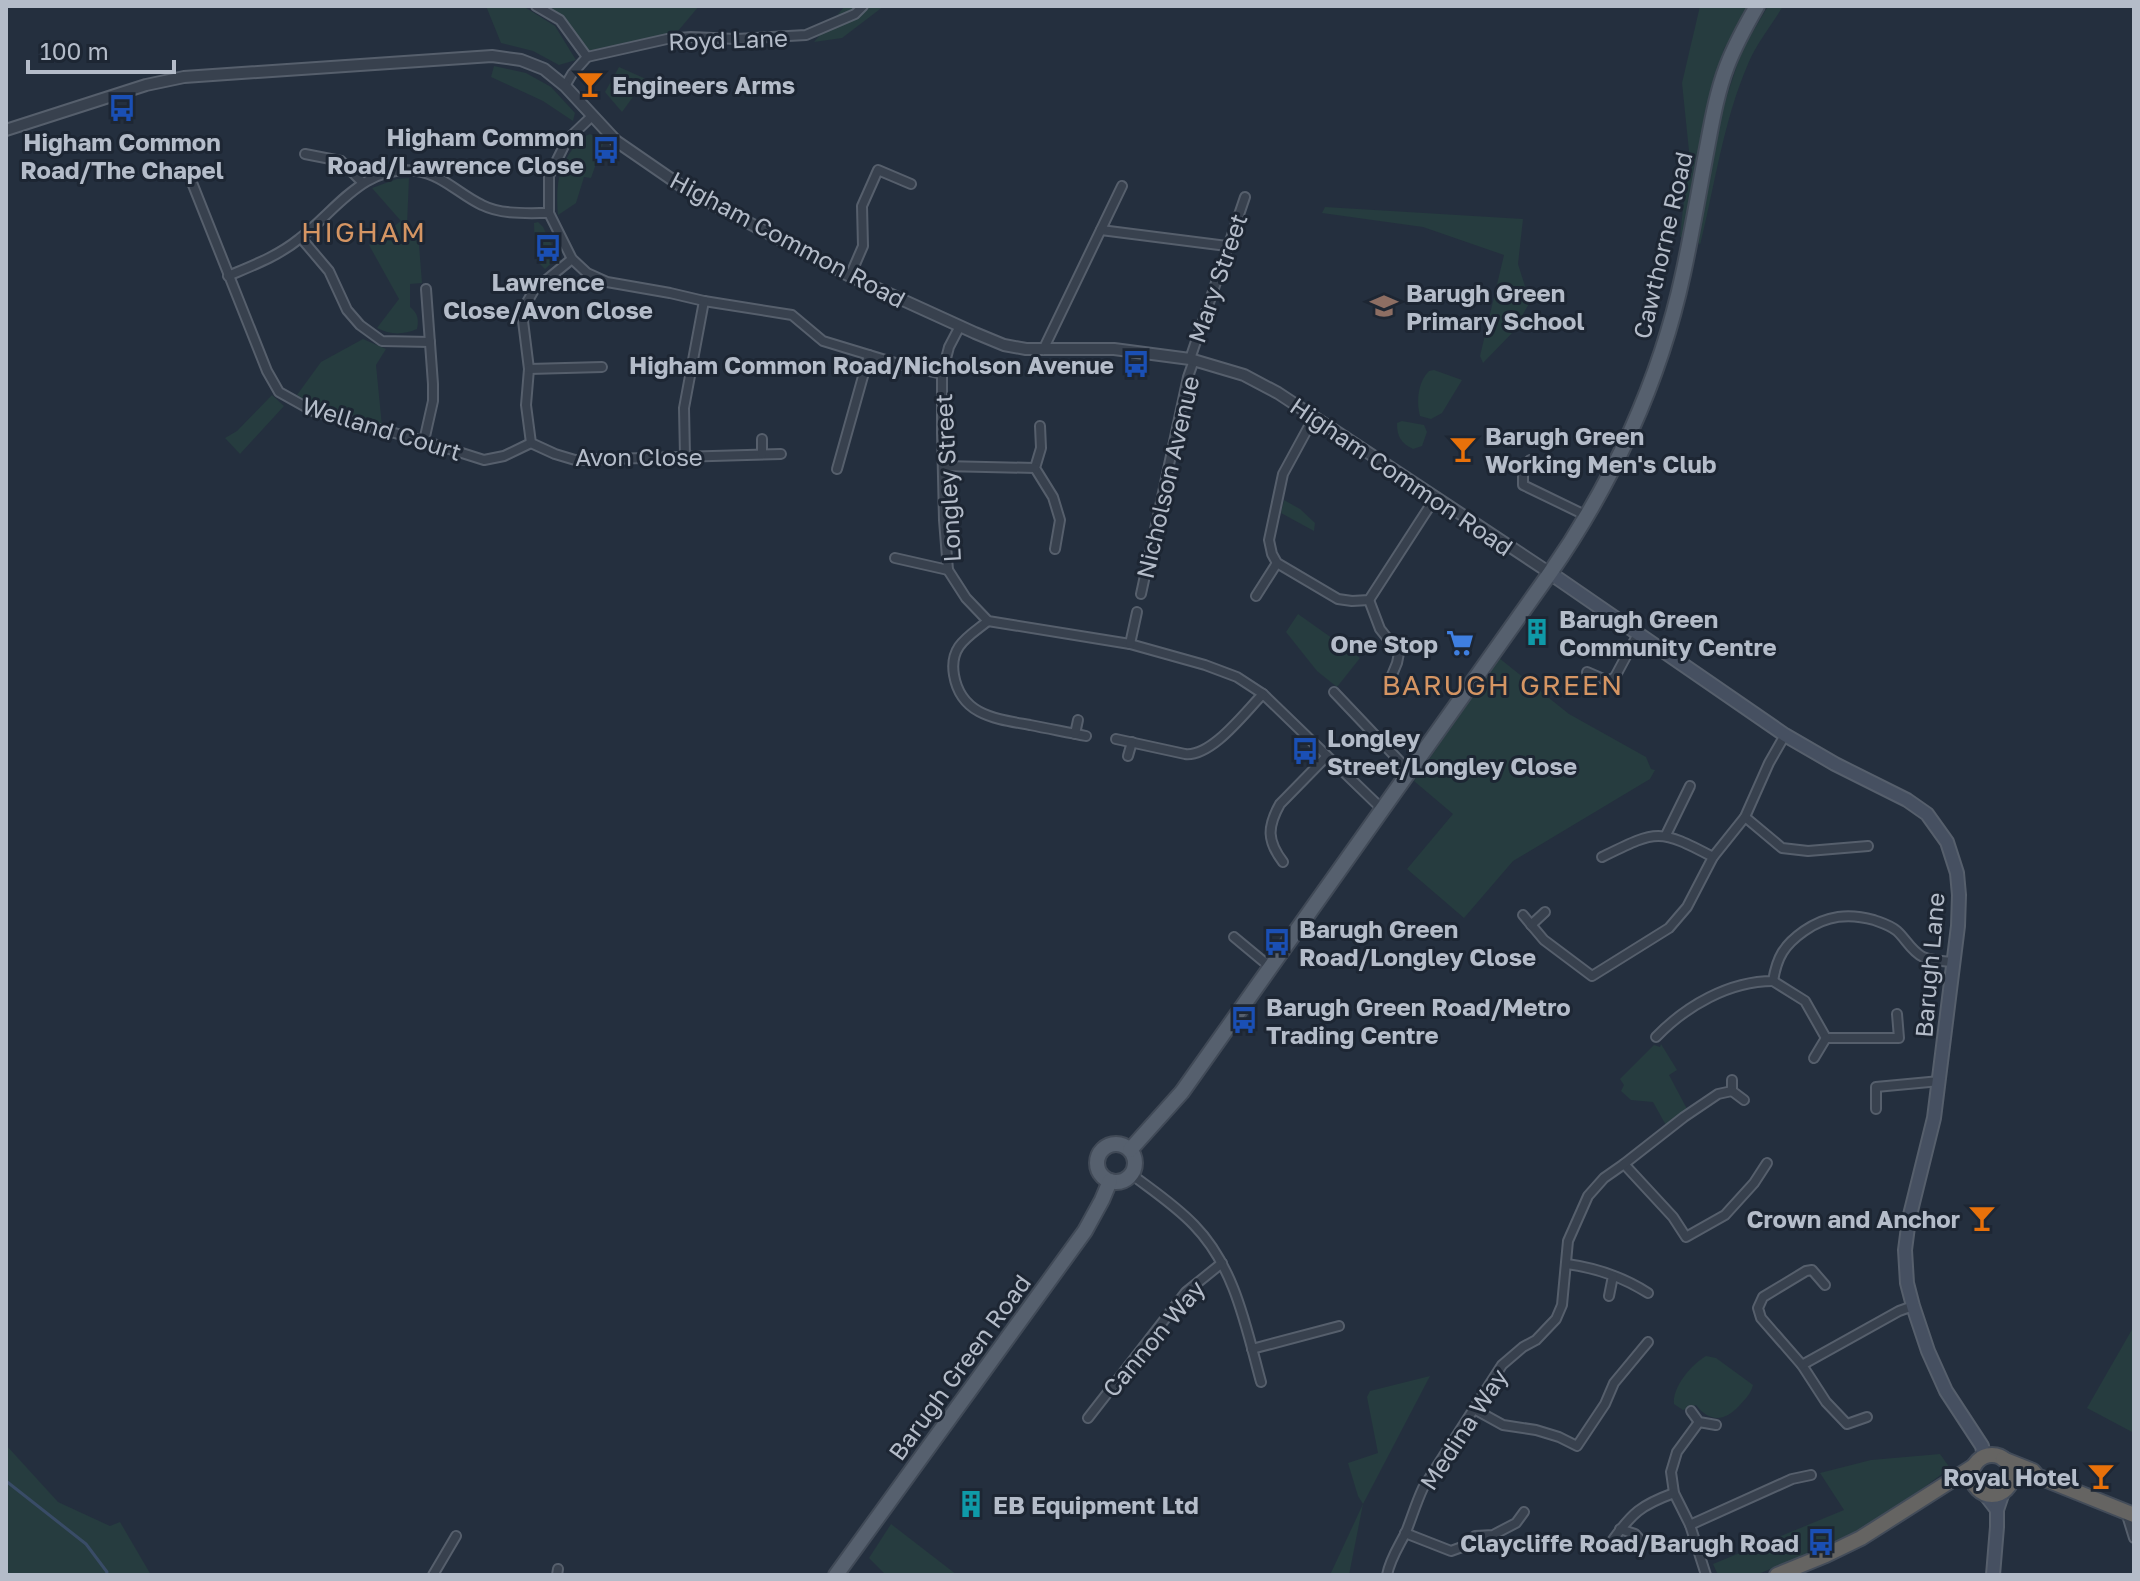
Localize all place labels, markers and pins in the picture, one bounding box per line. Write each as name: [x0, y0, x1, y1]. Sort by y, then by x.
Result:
bar icon: Engineers Arms: [575, 69, 605, 99]
place label: Engineers Arms: [612, 70, 795, 99]
bus stop icon: Higham Common Road/The Chapel: [107, 93, 137, 123]
place label: Higham Common Road/Lawrence Close: [327, 122, 584, 179]
place label: Higham Common Road/The Chapel: [20, 127, 224, 184]
bus stop icon: Higham Common Road/Lawrence Close: [591, 135, 621, 165]
bus stop icon: Lawrence Close/Avon Close: [533, 233, 563, 263]
place label: Lawrence Close/Avon Close: [443, 267, 653, 324]
place label: Barugh Green Primary School: [1406, 278, 1585, 335]
school or university icon: Barugh Green Primary School: [1369, 291, 1399, 321]
bus stop icon: Higham Common Road/Nicholson Avenue: [1121, 349, 1151, 379]
place label: Higham Common Road/Nicholson Avenue: [629, 350, 1114, 379]
place label: Barugh Green Working Men's Club: [1485, 421, 1717, 478]
bar icon: Barugh Green Working Men's Club: [1448, 434, 1478, 464]
place label: Barugh Green Community Centre: [1559, 604, 1777, 661]
building icon: Barugh Green Community Centre: [1522, 617, 1552, 647]
supermarket icon: One Stop: [1445, 628, 1475, 658]
place label: One Stop: [1330, 629, 1438, 658]
place label: Longley Street/Longley Close: [1327, 723, 1577, 780]
bus stop icon: Longley Street/Longley Close: [1290, 736, 1320, 766]
place label: Barugh Green Road/Longley Close: [1299, 914, 1536, 971]
bus stop icon: Barugh Green Road/Longley Close: [1262, 927, 1292, 957]
place label: Barugh Green Road/Metro Trading Centre: [1266, 992, 1571, 1049]
bus stop icon: Barugh Green Road/Metro Trading Centre: [1229, 1005, 1259, 1035]
bar icon: Crown and Anchor: [1967, 1203, 1997, 1233]
place label: Crown and Anchor: [1746, 1204, 1960, 1233]
bar icon: Royal Hotel: [2086, 1461, 2116, 1491]
place label: Royal Hotel: [1943, 1462, 2079, 1491]
building icon: EB Equipment Ltd: [956, 1489, 986, 1519]
place label: EB Equipment Ltd: [993, 1490, 1199, 1519]
bus stop icon: Claycliffe Road/Barugh Road: [1806, 1527, 1836, 1557]
place label: Claycliffe Road/Barugh Road: [1460, 1528, 1799, 1557]

